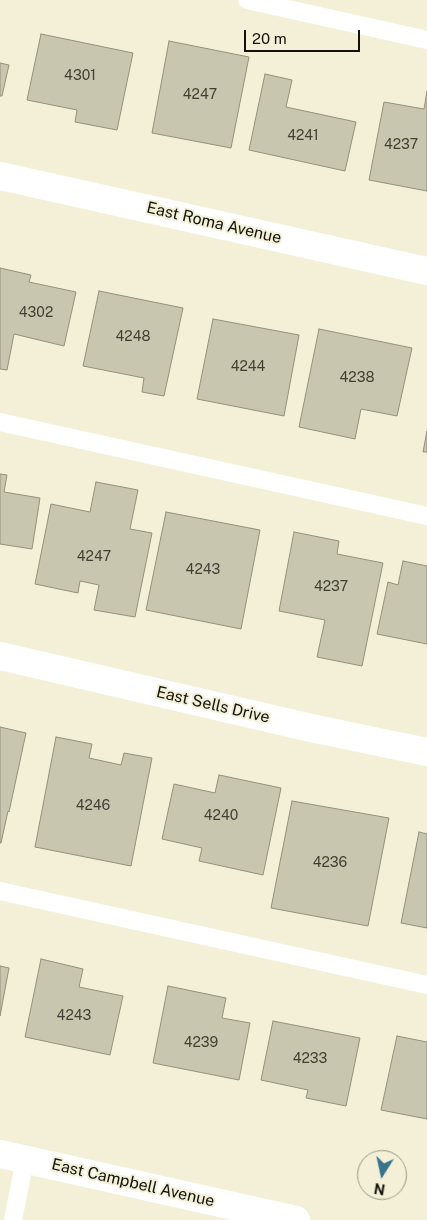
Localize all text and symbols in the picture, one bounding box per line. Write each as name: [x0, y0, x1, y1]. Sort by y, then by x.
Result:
scale bar: [247, 20, 363, 52]
text: 20 m: [252, 30, 287, 47]
house number: 4301: [64, 68, 96, 84]
house number: 4247: [183, 87, 217, 103]
house number: 4241: [287, 128, 319, 144]
house number: 4237: [384, 137, 418, 153]
street label: East Roma Avenue: [145, 198, 283, 248]
house number: 4302: [19, 305, 53, 321]
house number: 4248: [115, 329, 151, 345]
house number: 4244: [231, 359, 265, 375]
house number: 4238: [340, 370, 374, 386]
house number: 4247: [77, 549, 111, 565]
house number: 4243: [186, 562, 220, 578]
house number: 4237: [314, 579, 348, 595]
street label: East Sells Drive: [154, 683, 272, 727]
house number: 4246: [76, 798, 110, 814]
house number: 4240: [204, 808, 238, 824]
house number: 4236: [313, 855, 347, 871]
house number: 4243: [57, 1008, 91, 1024]
house number: 4239: [184, 1035, 218, 1051]
house number: 4233: [293, 1051, 327, 1067]
north arrow: [357, 1150, 407, 1200]
street label: East Campbell Avenue: [50, 1155, 216, 1211]
text: N: [373, 1180, 386, 1198]

